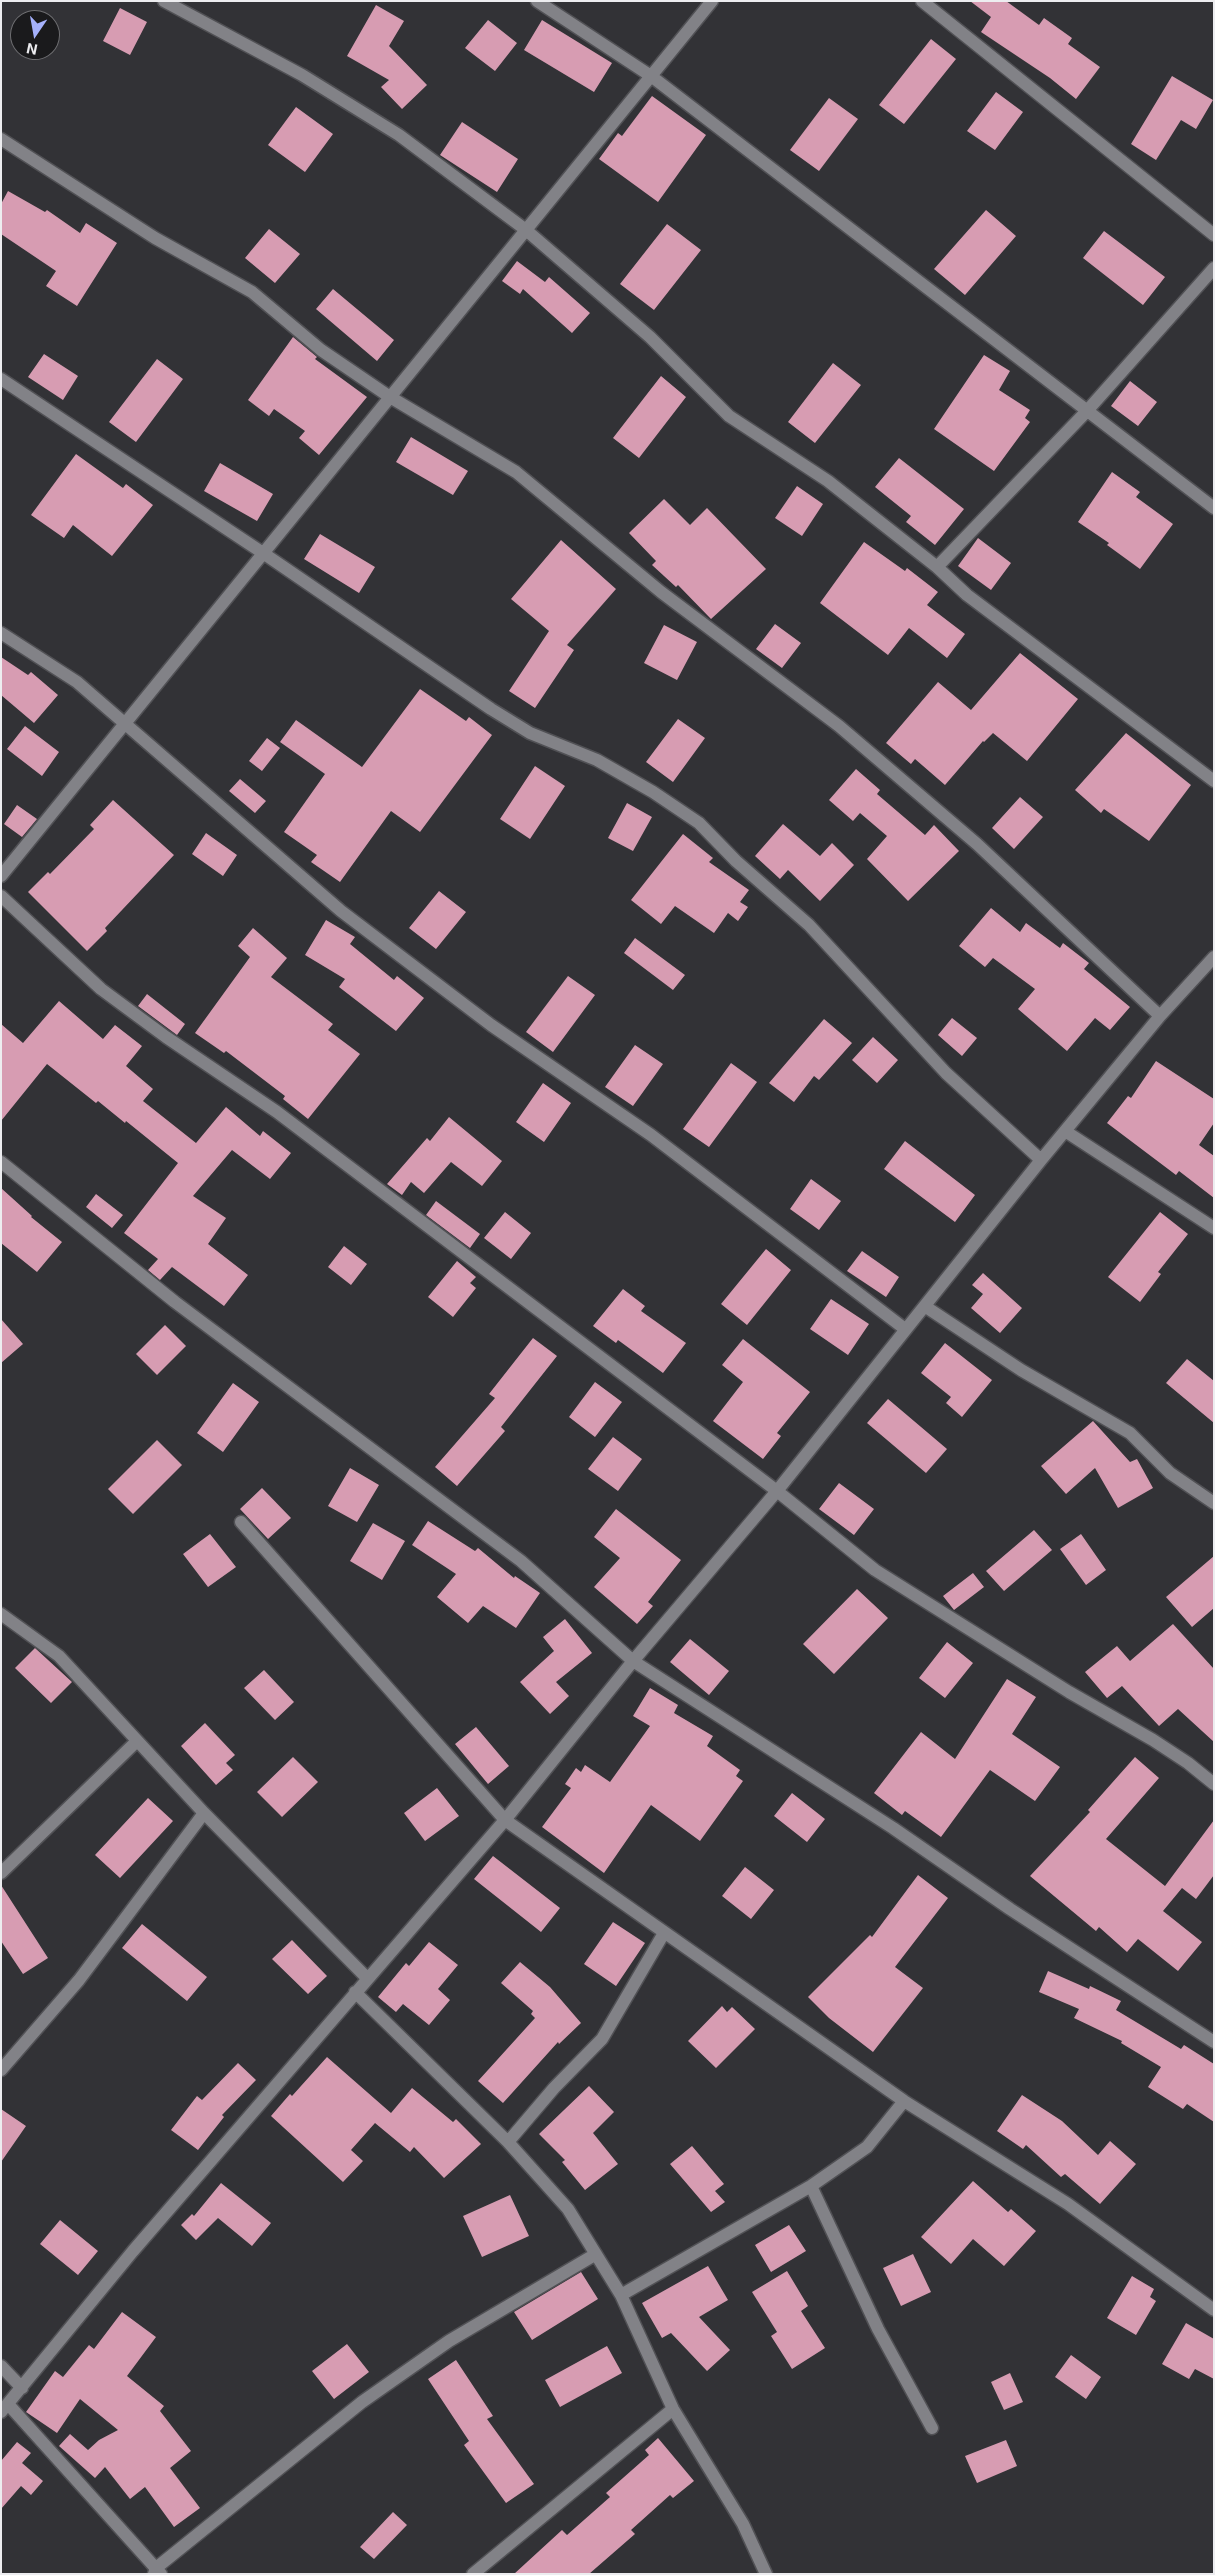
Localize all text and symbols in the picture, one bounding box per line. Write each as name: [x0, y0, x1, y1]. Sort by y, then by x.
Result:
north arrow: [10, 10, 60, 60]
text: N: [25, 40, 39, 59]

